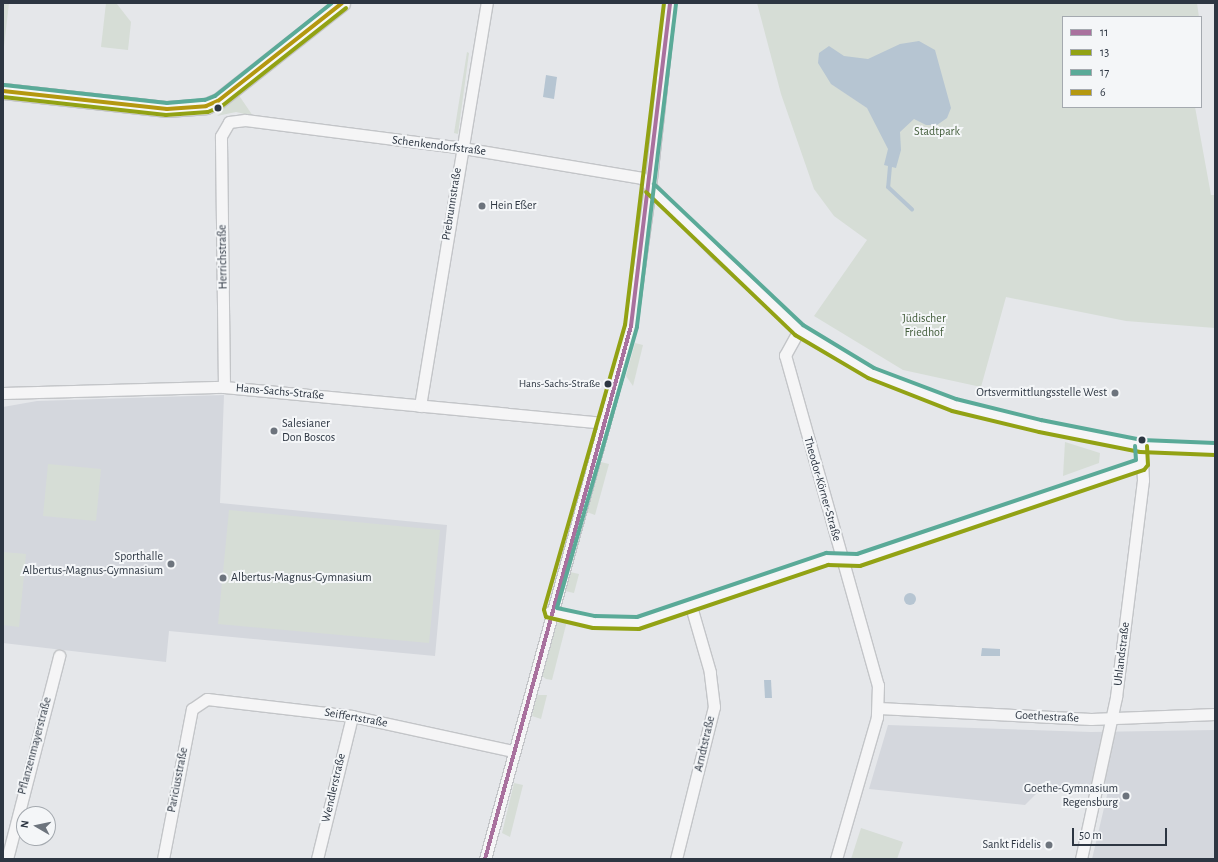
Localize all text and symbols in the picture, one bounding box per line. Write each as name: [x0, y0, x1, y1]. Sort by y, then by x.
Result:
legend: [1062, 16, 1202, 108]
text: 11: [1100, 26, 1108, 38]
text: 13: [1100, 46, 1109, 58]
text: 17: [1100, 66, 1109, 78]
text: 6: [1100, 86, 1106, 98]
unlabelled marker: [213, 103, 223, 113]
park label: Stadtpark: [914, 125, 960, 139]
street label: Schenkendorfstraße: [391, 133, 487, 159]
street label: Prebrunnstraße: [439, 167, 465, 241]
place label: Hein Eßer: [490, 199, 536, 213]
marker: Hein Eßer: [477, 201, 487, 211]
street label: Herrichstraße: [215, 224, 231, 290]
park label: Jüdischer Friedhof: [902, 312, 946, 340]
place label: Hans-Sachs-Straße: [519, 377, 600, 391]
marker: Hans-Sachs-Straße: [603, 379, 613, 389]
street label: Hans-Sachs-Straße: [235, 381, 325, 403]
place label: Ortsvermittlungsstelle West: [976, 386, 1107, 400]
marker: Ortsvermittlungsstelle West: [1110, 388, 1120, 398]
place label: Salesianer Don Boscos: [282, 417, 335, 445]
marker: Salesianer Don Boscos: [269, 426, 279, 436]
street label: Theodor-Körner-Straße: [800, 435, 844, 543]
unlabelled marker: [1137, 435, 1147, 445]
place label: Sporthalle Albertus-Magnus-Gymnasium: [22, 550, 163, 578]
marker: Sporthalle Albertus-Magnus-Gymnasium: [166, 559, 176, 569]
place label: Albertus-Magnus-Gymnasium: [231, 571, 372, 585]
marker: Albertus-Magnus-Gymnasium: [218, 573, 228, 583]
street label: Uhlandstraße: [1111, 621, 1133, 687]
street label: Pflanzenmayerstraße: [15, 696, 55, 796]
street label: Seiffertstraße: [323, 705, 389, 731]
street label: Goethestraße: [1015, 708, 1079, 726]
street label: Arndtstraße: [692, 715, 718, 773]
street label: Pariciusstraße: [165, 746, 191, 814]
street label: Wendlerstraße: [319, 752, 349, 824]
place label: Goethe-Gymnasium Regensburg: [1024, 782, 1118, 810]
marker: Goethe-Gymnasium Regensburg: [1121, 791, 1131, 801]
north arrow: [16, 806, 56, 846]
text: N: [19, 820, 31, 829]
scale bar: [1074, 820, 1169, 846]
text: 50 m: [1079, 829, 1102, 841]
place label: Sankt Fidelis: [983, 838, 1041, 852]
marker: Sankt Fidelis: [1044, 840, 1054, 850]

